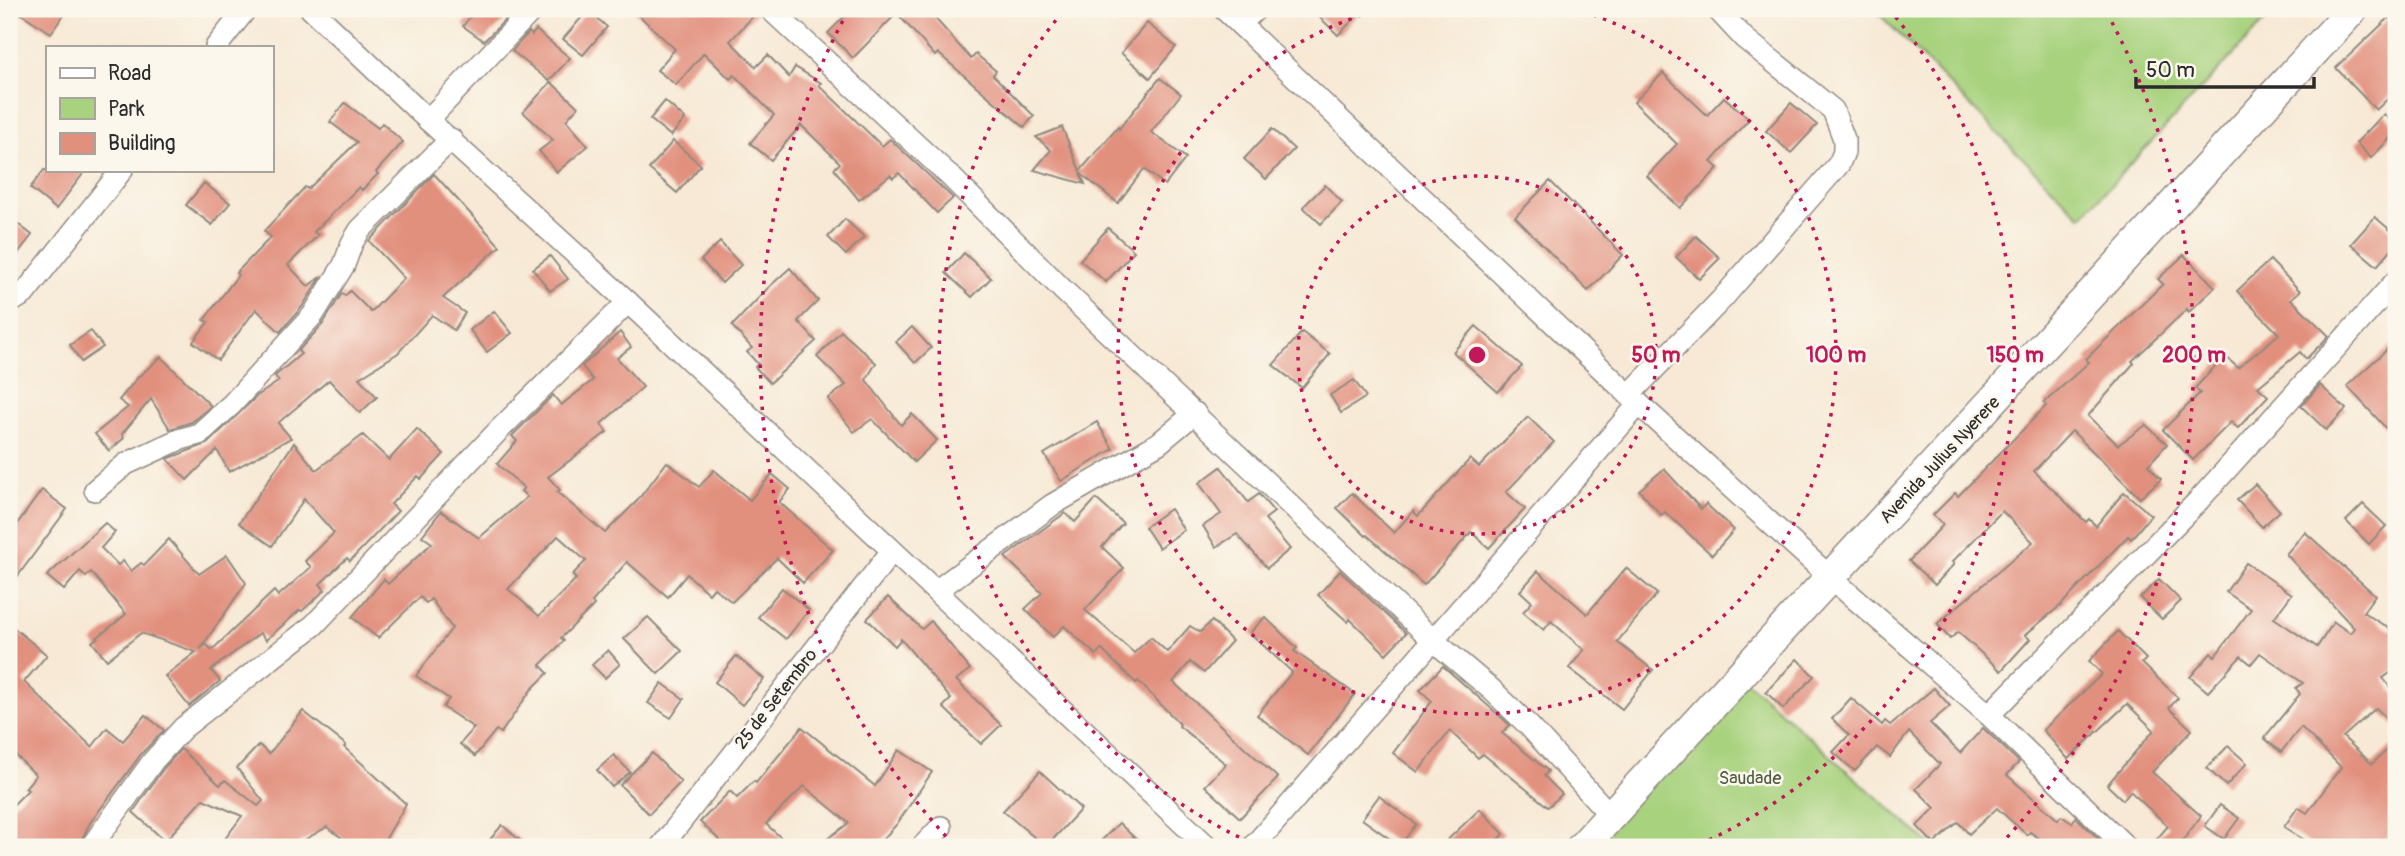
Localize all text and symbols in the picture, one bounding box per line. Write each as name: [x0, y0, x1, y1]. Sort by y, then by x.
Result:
legend: [46, 46, 273, 172]
scale bar: [2136, 46, 2314, 90]
text: 50 m: [2146, 57, 2195, 84]
text: Road: [108, 60, 152, 87]
text: Park: [108, 96, 145, 123]
text: Building: [108, 130, 175, 157]
text: 50 m: [1632, 342, 1681, 369]
text: 100 m: [1806, 342, 1866, 369]
text: 150 m: [1986, 342, 2044, 369]
text: 200 m: [2162, 342, 2226, 369]
centre of rings: [1465, 343, 1489, 367]
street label: Avenida Julius Nyerere: [1875, 391, 2005, 529]
street label: 25 de Setembro: [730, 644, 823, 754]
park label: Saudade: [1719, 767, 1781, 790]

